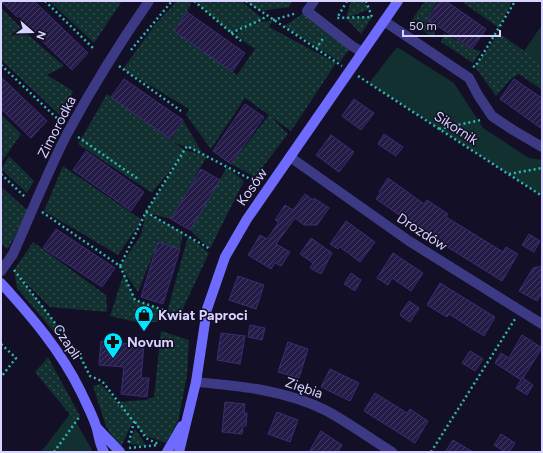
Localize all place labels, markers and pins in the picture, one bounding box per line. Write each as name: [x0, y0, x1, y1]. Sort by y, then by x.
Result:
shop icon: Kwiat Paproci: [133, 304, 155, 332]
place label: Kwiat Paproci: [158, 307, 248, 324]
pharmacy icon: Novum: [102, 331, 124, 359]
place label: Novum: [127, 334, 174, 351]

